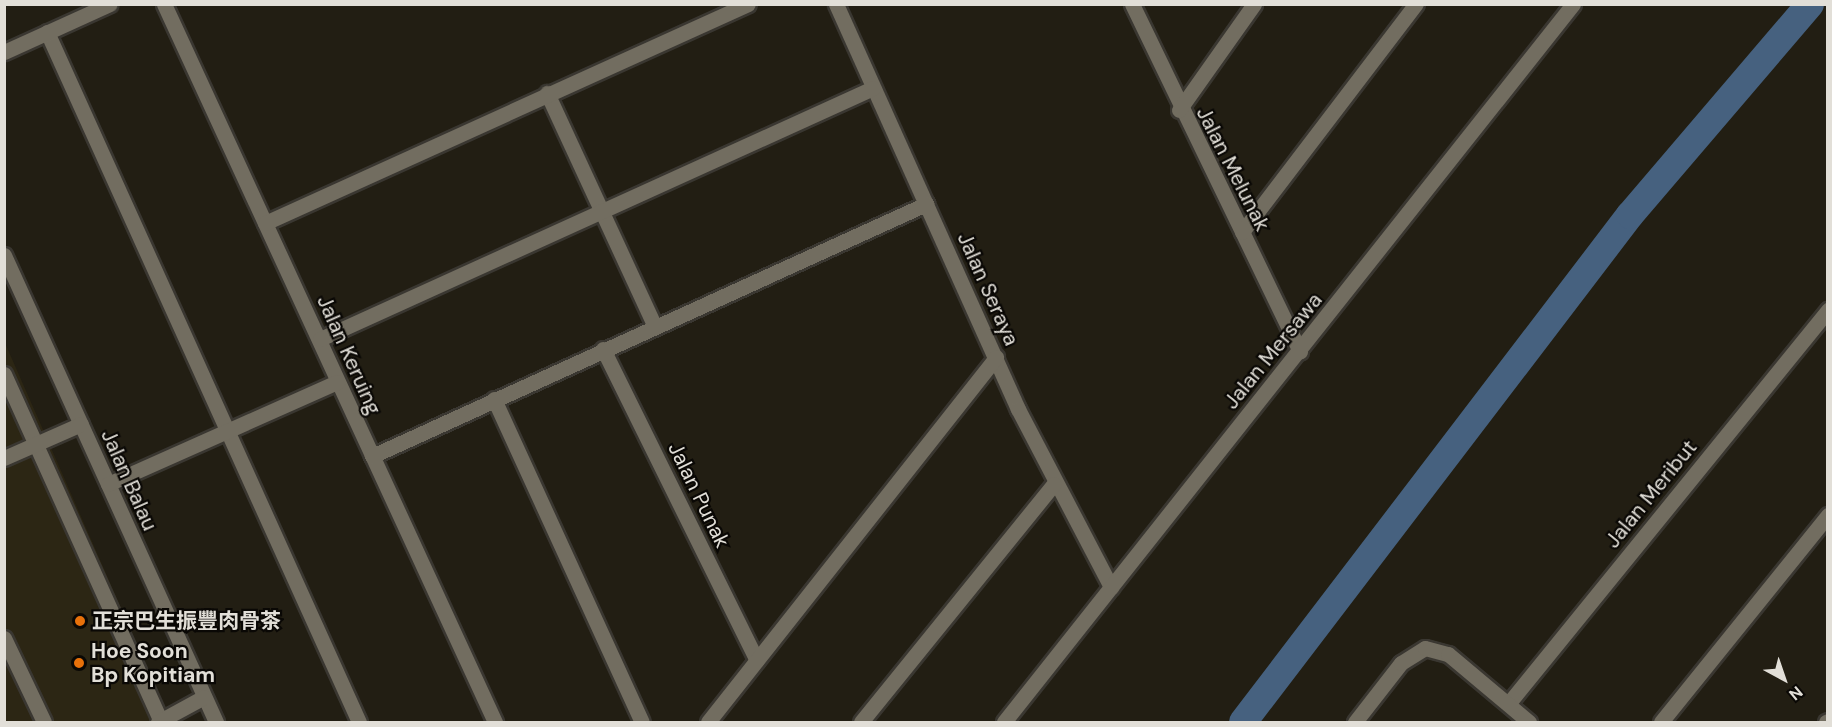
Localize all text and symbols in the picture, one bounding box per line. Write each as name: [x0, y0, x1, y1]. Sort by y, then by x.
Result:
street label: Jalan Melunak: [1191, 103, 1275, 235]
street label: Jalan Seraya: [952, 229, 1024, 349]
street label: Jalan Mersawa: [1219, 288, 1327, 414]
street label: Jalan Keruing: [311, 291, 387, 419]
street label: Jalan Balau: [96, 426, 162, 534]
street label: Jalan Meribut: [1600, 435, 1702, 553]
street label: Jalan Punak: [663, 438, 735, 552]
place label: 正宗巴生振豐肉骨茶: [92, 608, 281, 634]
marker: 正宗巴生振豐肉骨茶: [73, 614, 87, 628]
place label: Hoe Soon Bp Kopitiam: [91, 638, 215, 688]
north arrow: [1754, 649, 1814, 709]
marker: Hoe Soon Bp Kopitiam: [72, 656, 86, 670]
text: N: [1785, 681, 1807, 705]

